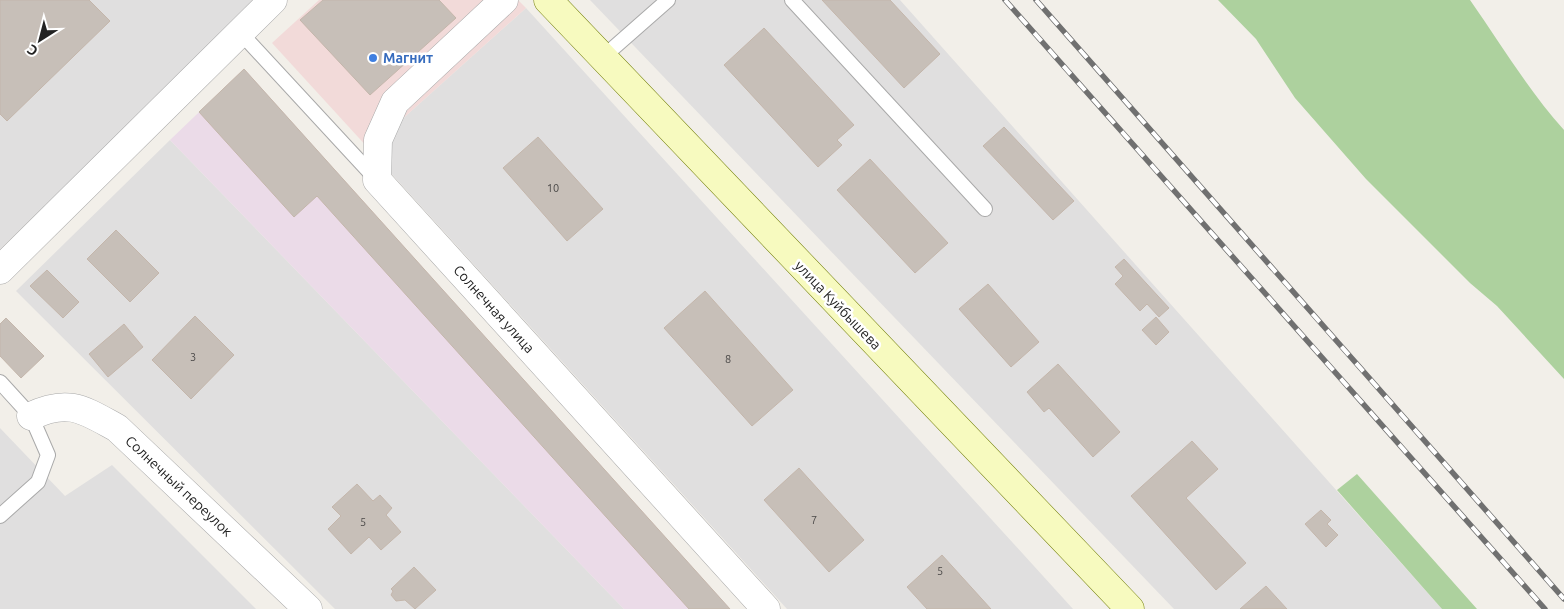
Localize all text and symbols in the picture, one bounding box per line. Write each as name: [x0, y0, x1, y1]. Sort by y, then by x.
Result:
north arrow: [15, 15, 65, 65]
text: С: [24, 41, 41, 60]
place label: Магнит: [383, 50, 433, 66]
marker: Магнит: [367, 52, 379, 64]
house number: 10: [547, 182, 559, 194]
street label: улица Куйбышева: [792, 257, 884, 353]
street label: Солнечная улица: [450, 262, 538, 356]
house number: 3: [190, 351, 196, 363]
house number: 8: [725, 353, 731, 365]
street label: Солнечный переулок: [122, 432, 236, 540]
house number: 7: [811, 514, 817, 526]
house number: 5: [360, 516, 366, 528]
house number: 5: [937, 565, 943, 577]

